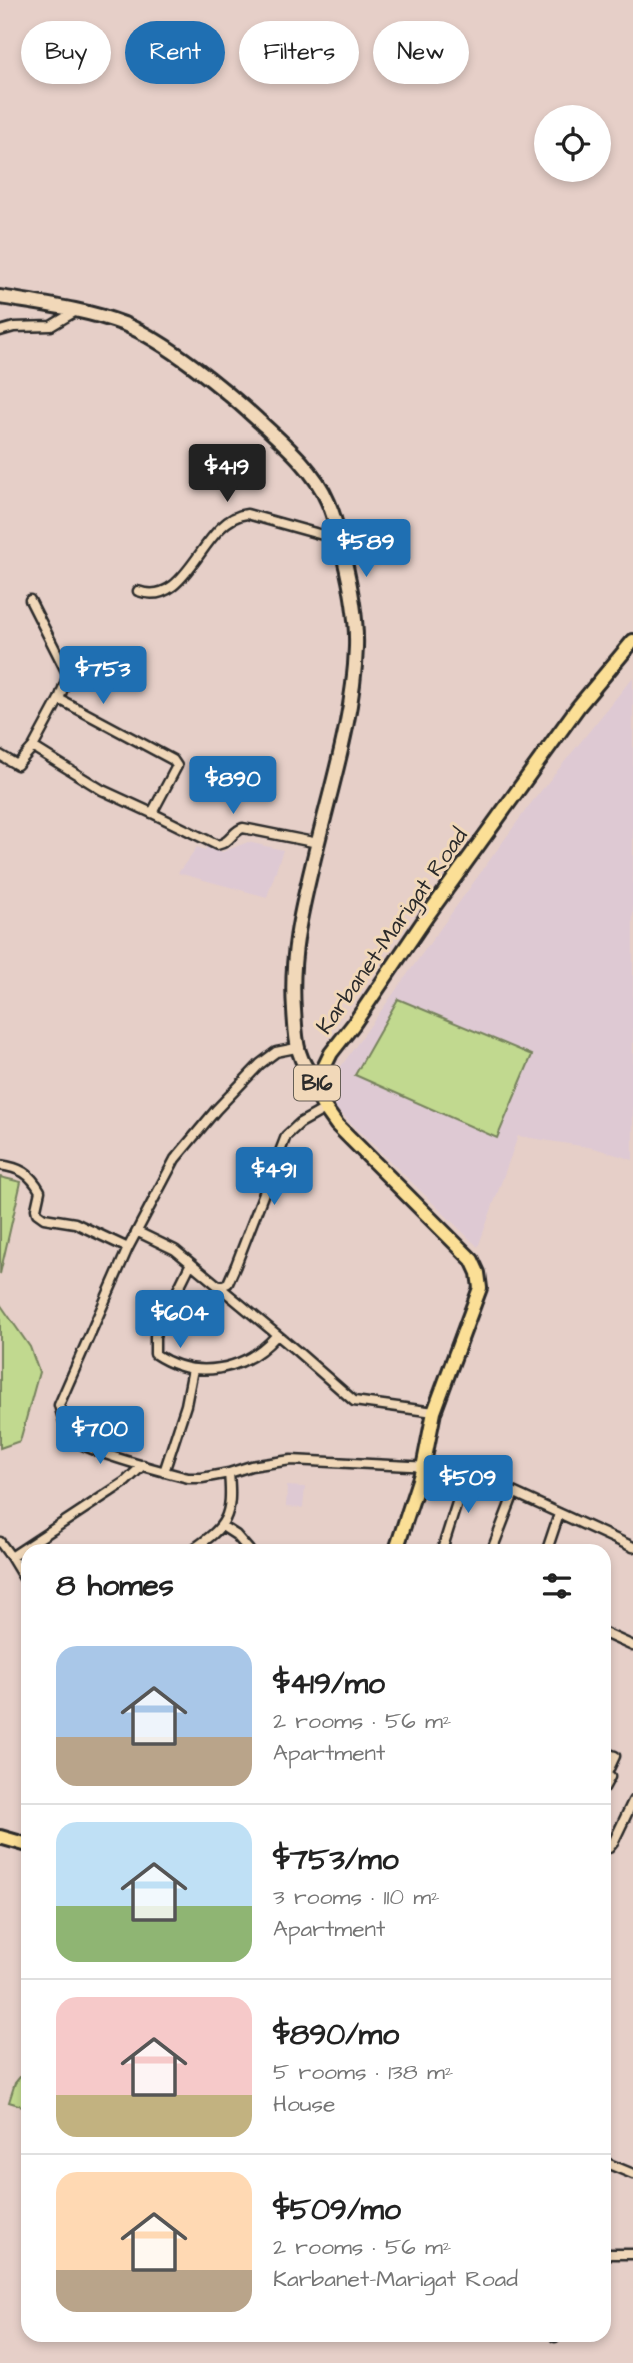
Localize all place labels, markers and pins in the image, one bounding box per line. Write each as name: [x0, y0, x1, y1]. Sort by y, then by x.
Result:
pin: $419: [186, 444, 268, 504]
pin: $589: [325, 520, 407, 579]
pin: $753: [62, 646, 144, 706]
pin: $890: [192, 756, 274, 816]
pin: $491: [233, 1148, 315, 1207]
pin: $604: [139, 1290, 221, 1350]
pin: $700: [59, 1406, 141, 1466]
pin: $509: [427, 1456, 509, 1515]

